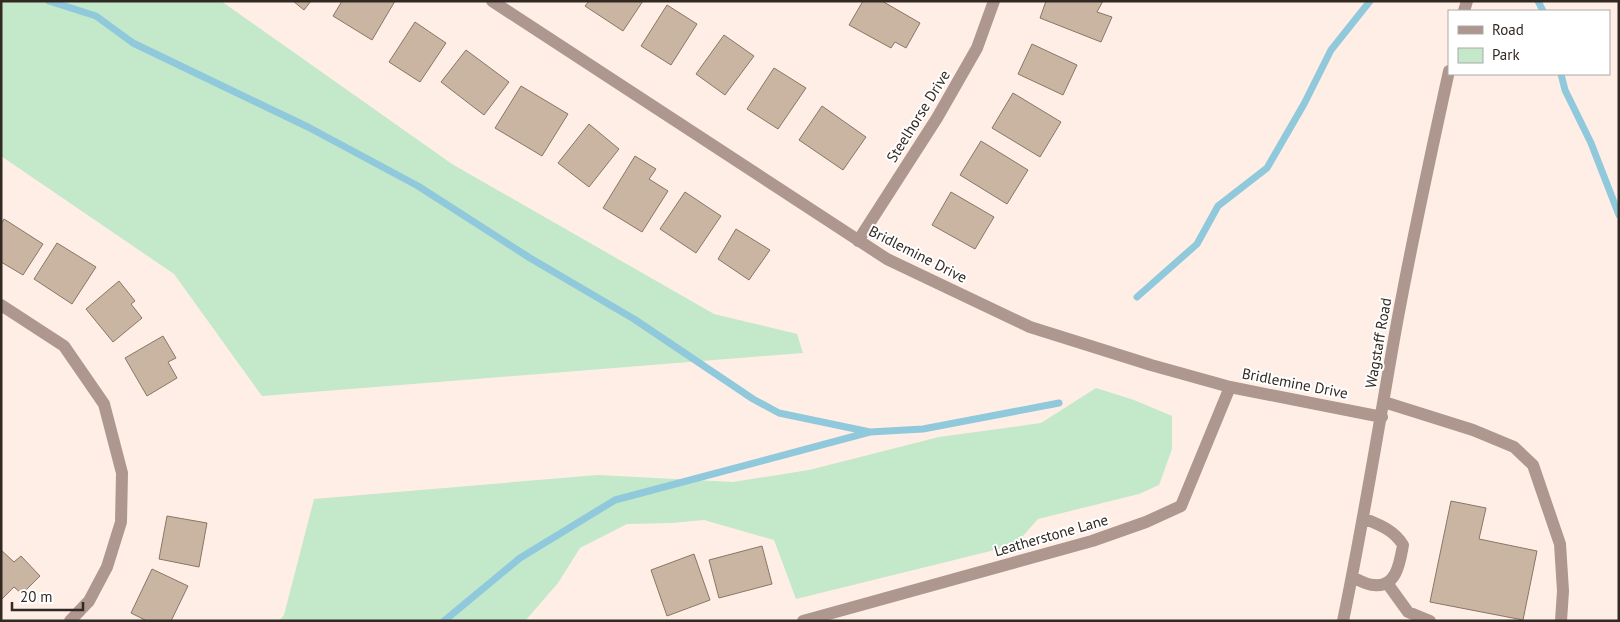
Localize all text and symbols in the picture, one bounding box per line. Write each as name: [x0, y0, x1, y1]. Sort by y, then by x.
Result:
legend: [1448, 10, 1610, 75]
text: Road: [1492, 20, 1524, 39]
text: Park: [1492, 45, 1520, 64]
street label: Steelhorse Drive: [882, 66, 954, 166]
street label: Bridlemine Drive: [866, 221, 970, 287]
street label: Wagstaff Road: [1361, 296, 1395, 390]
street label: Bridlemine Drive: [1240, 363, 1350, 403]
street label: Leatherstone Lane: [992, 510, 1110, 560]
scale bar: [12, 580, 84, 612]
text: 20 m: [20, 587, 53, 606]

